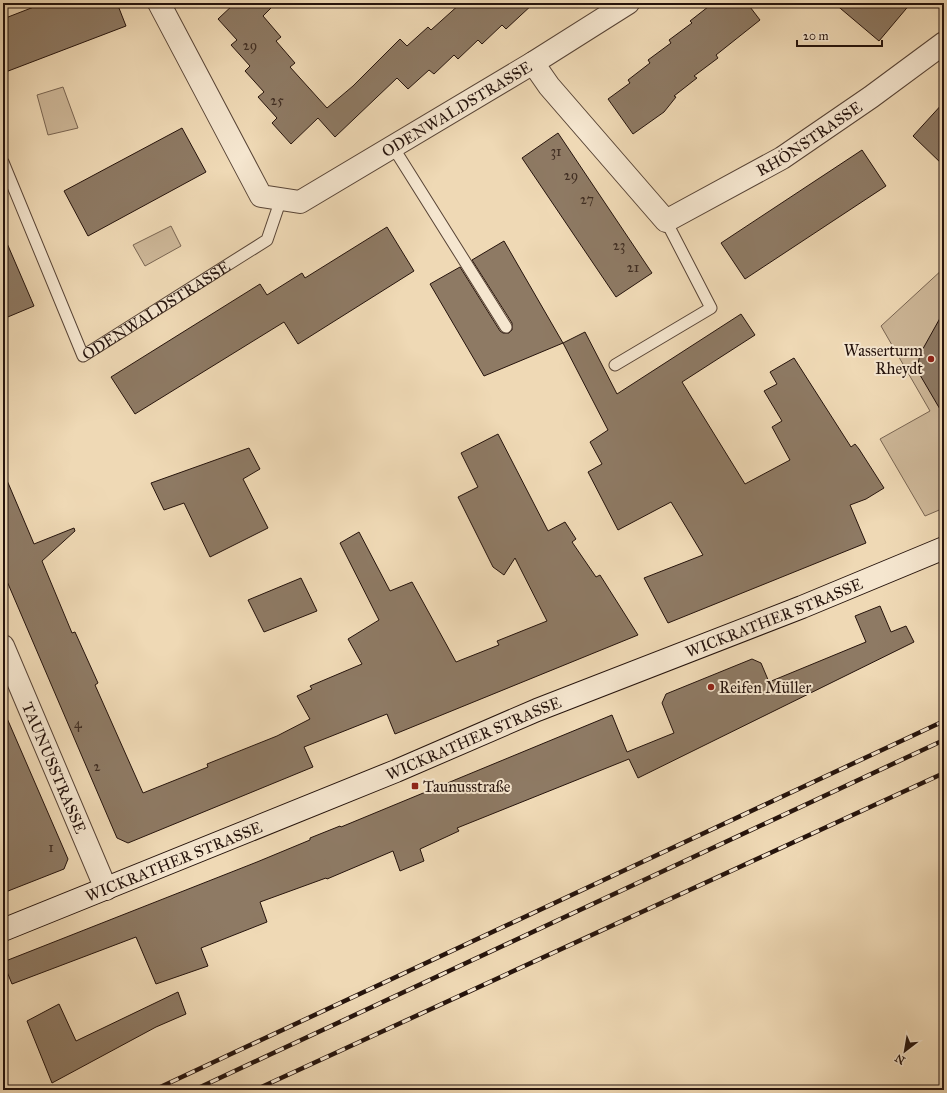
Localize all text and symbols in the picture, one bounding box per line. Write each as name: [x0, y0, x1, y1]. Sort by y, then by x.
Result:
scale bar: [797, 22, 882, 48]
text: 20 m: [803, 29, 829, 43]
house number: 29: [243, 37, 257, 54]
street label: ODENWALDSTRASSE: [378, 57, 535, 161]
house number: 25: [270, 92, 284, 109]
street label: RHÖNSTRASSE: [753, 97, 866, 180]
house number: 31: [550, 143, 562, 160]
house number: 29: [564, 167, 578, 184]
house number: 27: [580, 191, 594, 208]
house number: 23: [613, 237, 625, 254]
street label: ODENWALDSTRASSE: [79, 257, 234, 364]
house number: 21: [627, 259, 640, 276]
place label: Wasserturm Rheydt: [844, 341, 924, 378]
marker: Wasserturm Rheydt: [926, 354, 936, 364]
street label: WICKRATHER STRASSE: [683, 574, 865, 661]
place label: Reifen Müller: [719, 678, 811, 697]
marker: Reifen Müller: [706, 682, 716, 692]
street label: WICKRATHER STRASSE: [383, 693, 564, 784]
street label: TAUNUSSTRASSE: [18, 699, 90, 836]
house number: 4: [74, 715, 83, 732]
house number: 2: [94, 758, 101, 775]
place label: Taunusstraße: [423, 777, 511, 796]
marker: Taunusstraße: [410, 781, 420, 791]
street label: WICKRATHER STRASSE: [83, 817, 265, 906]
house number: 1: [48, 839, 54, 856]
north arrow: [885, 1031, 925, 1071]
text: N: [892, 1051, 907, 1067]

